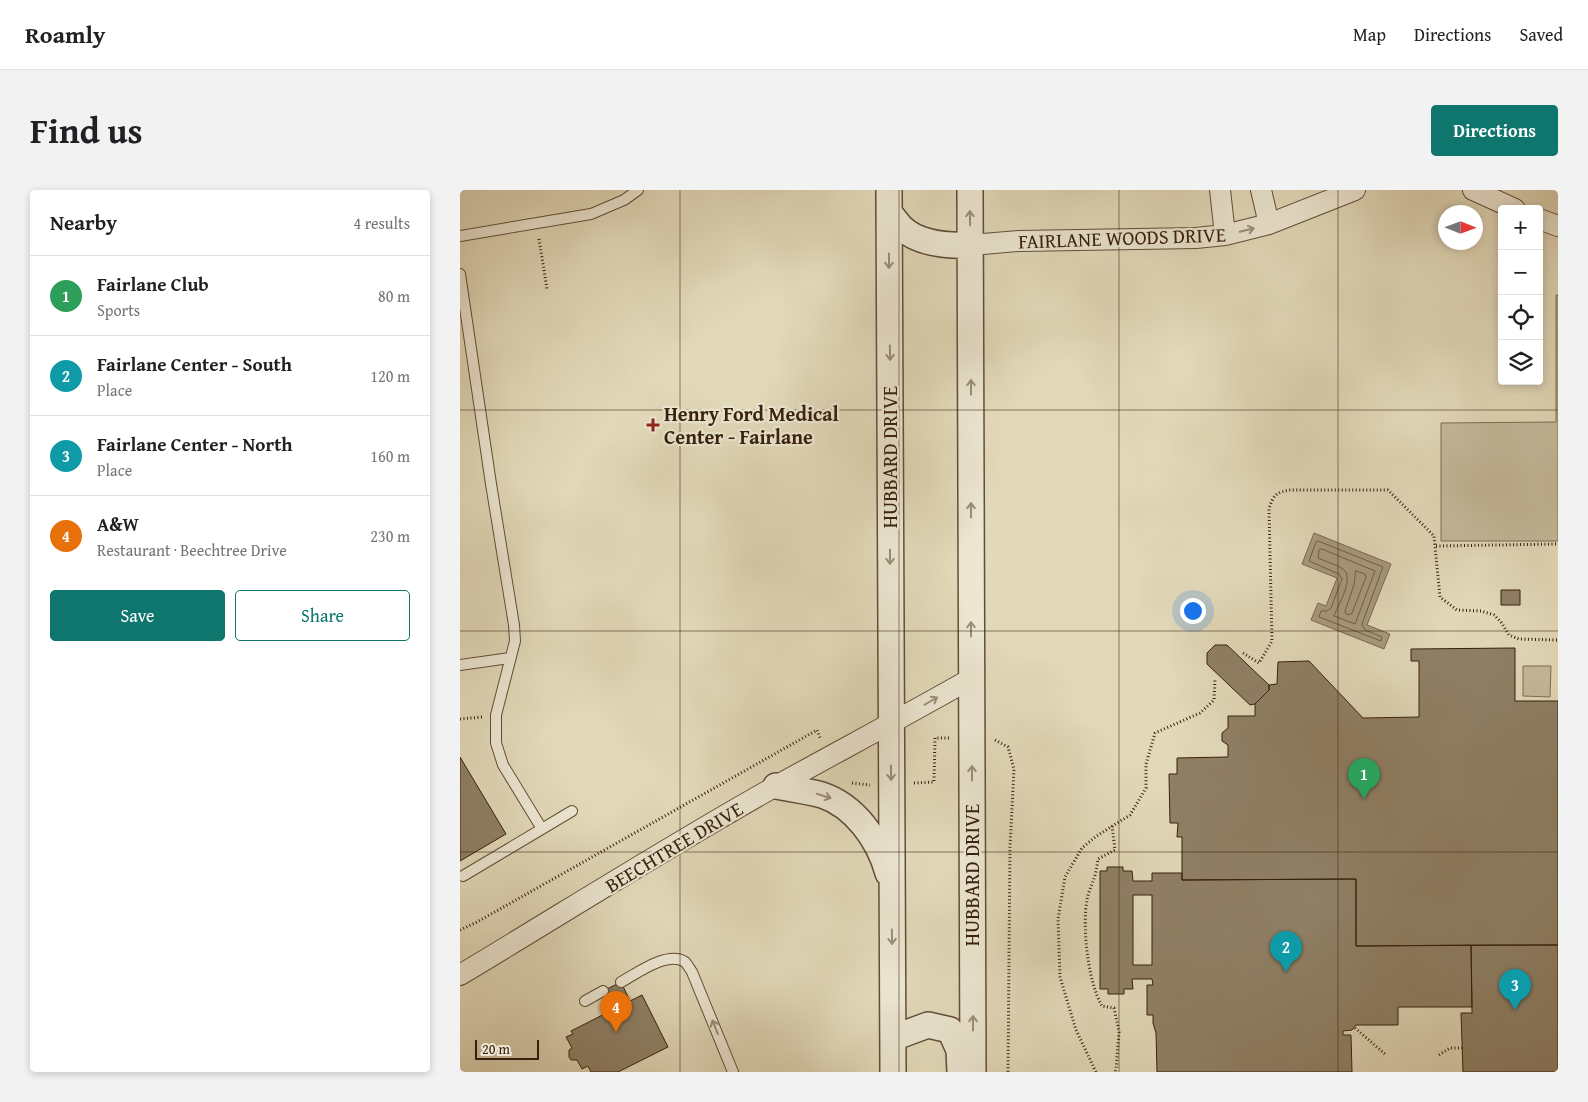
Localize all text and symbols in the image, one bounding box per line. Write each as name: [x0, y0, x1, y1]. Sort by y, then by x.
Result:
text: Roamly: [25, 17, 105, 52]
text: Map: [1353, 21, 1386, 48]
text: Directions: [1414, 21, 1491, 48]
text: Saved: [1519, 21, 1563, 48]
text: Find us: [30, 105, 143, 156]
button: Directions: [1431, 105, 1558, 156]
north arrow: [1438, 205, 1483, 250]
map controls: [1498, 205, 1543, 385]
button: +: [1498, 205, 1543, 250]
text: Nearby: [50, 207, 117, 238]
one-way arrow: [965, 210, 975, 226]
text: 4 results: [353, 211, 410, 235]
street label: FAIRLANE WOODS DRIVE: [1018, 219, 1226, 256]
one-way arrow: [1239, 225, 1255, 234]
button: −: [1498, 250, 1543, 295]
one-way arrow: [884, 252, 894, 269]
text: Fairlane Club: [97, 270, 209, 298]
text: 1: [62, 284, 70, 308]
text: 80 m: [378, 284, 410, 308]
button: locate: [1498, 295, 1543, 340]
text: Sports: [97, 298, 140, 322]
button: layers: [1498, 340, 1543, 385]
one-way arrow: [885, 344, 895, 361]
text: Fairlane Center - South: [97, 350, 292, 378]
text: 2: [62, 364, 70, 388]
text: 120 m: [370, 364, 410, 388]
text: Place: [97, 378, 132, 402]
one-way arrow: [966, 379, 976, 395]
street label: HUBBARD DRIVE: [875, 386, 904, 528]
place label: Henry Ford Medical Center - Fairlane: [664, 399, 839, 451]
marker: Henry Ford Medical Center - Fairlane: [646, 418, 660, 432]
text: Fairlane Center - North: [97, 430, 293, 458]
text: 3: [62, 444, 70, 468]
text: 160 m: [370, 444, 410, 468]
text: Place: [97, 458, 132, 482]
one-way arrow: [966, 502, 976, 518]
text: A&W: [97, 510, 139, 538]
text: 4: [62, 524, 70, 548]
text: 230 m: [370, 524, 410, 548]
text: Restaurant · Beechtree Drive: [97, 538, 287, 562]
one-way arrow: [885, 549, 895, 565]
button: Save: [50, 590, 225, 641]
button: Share: [235, 590, 410, 641]
your location: [1180, 598, 1206, 624]
one-way arrow: [966, 621, 976, 638]
one-way arrow: [923, 696, 938, 706]
pin: 1: [1348, 758, 1380, 799]
one-way arrow: [886, 765, 896, 781]
one-way arrow: [967, 766, 977, 782]
one-way arrow: [815, 792, 831, 802]
street label: BEECHTREE DRIVE: [599, 794, 748, 899]
street label: HUBBARD DRIVE: [957, 804, 986, 946]
one-way arrow: [887, 928, 897, 945]
pin: 2: [1270, 931, 1302, 972]
pin: 3: [1499, 969, 1531, 1010]
pin: 4: [600, 991, 632, 1032]
one-way arrow: [968, 1016, 978, 1032]
one-way arrow: [709, 1020, 719, 1035]
scale bar: [475, 1037, 539, 1060]
text: 20 m: [482, 1039, 510, 1059]

